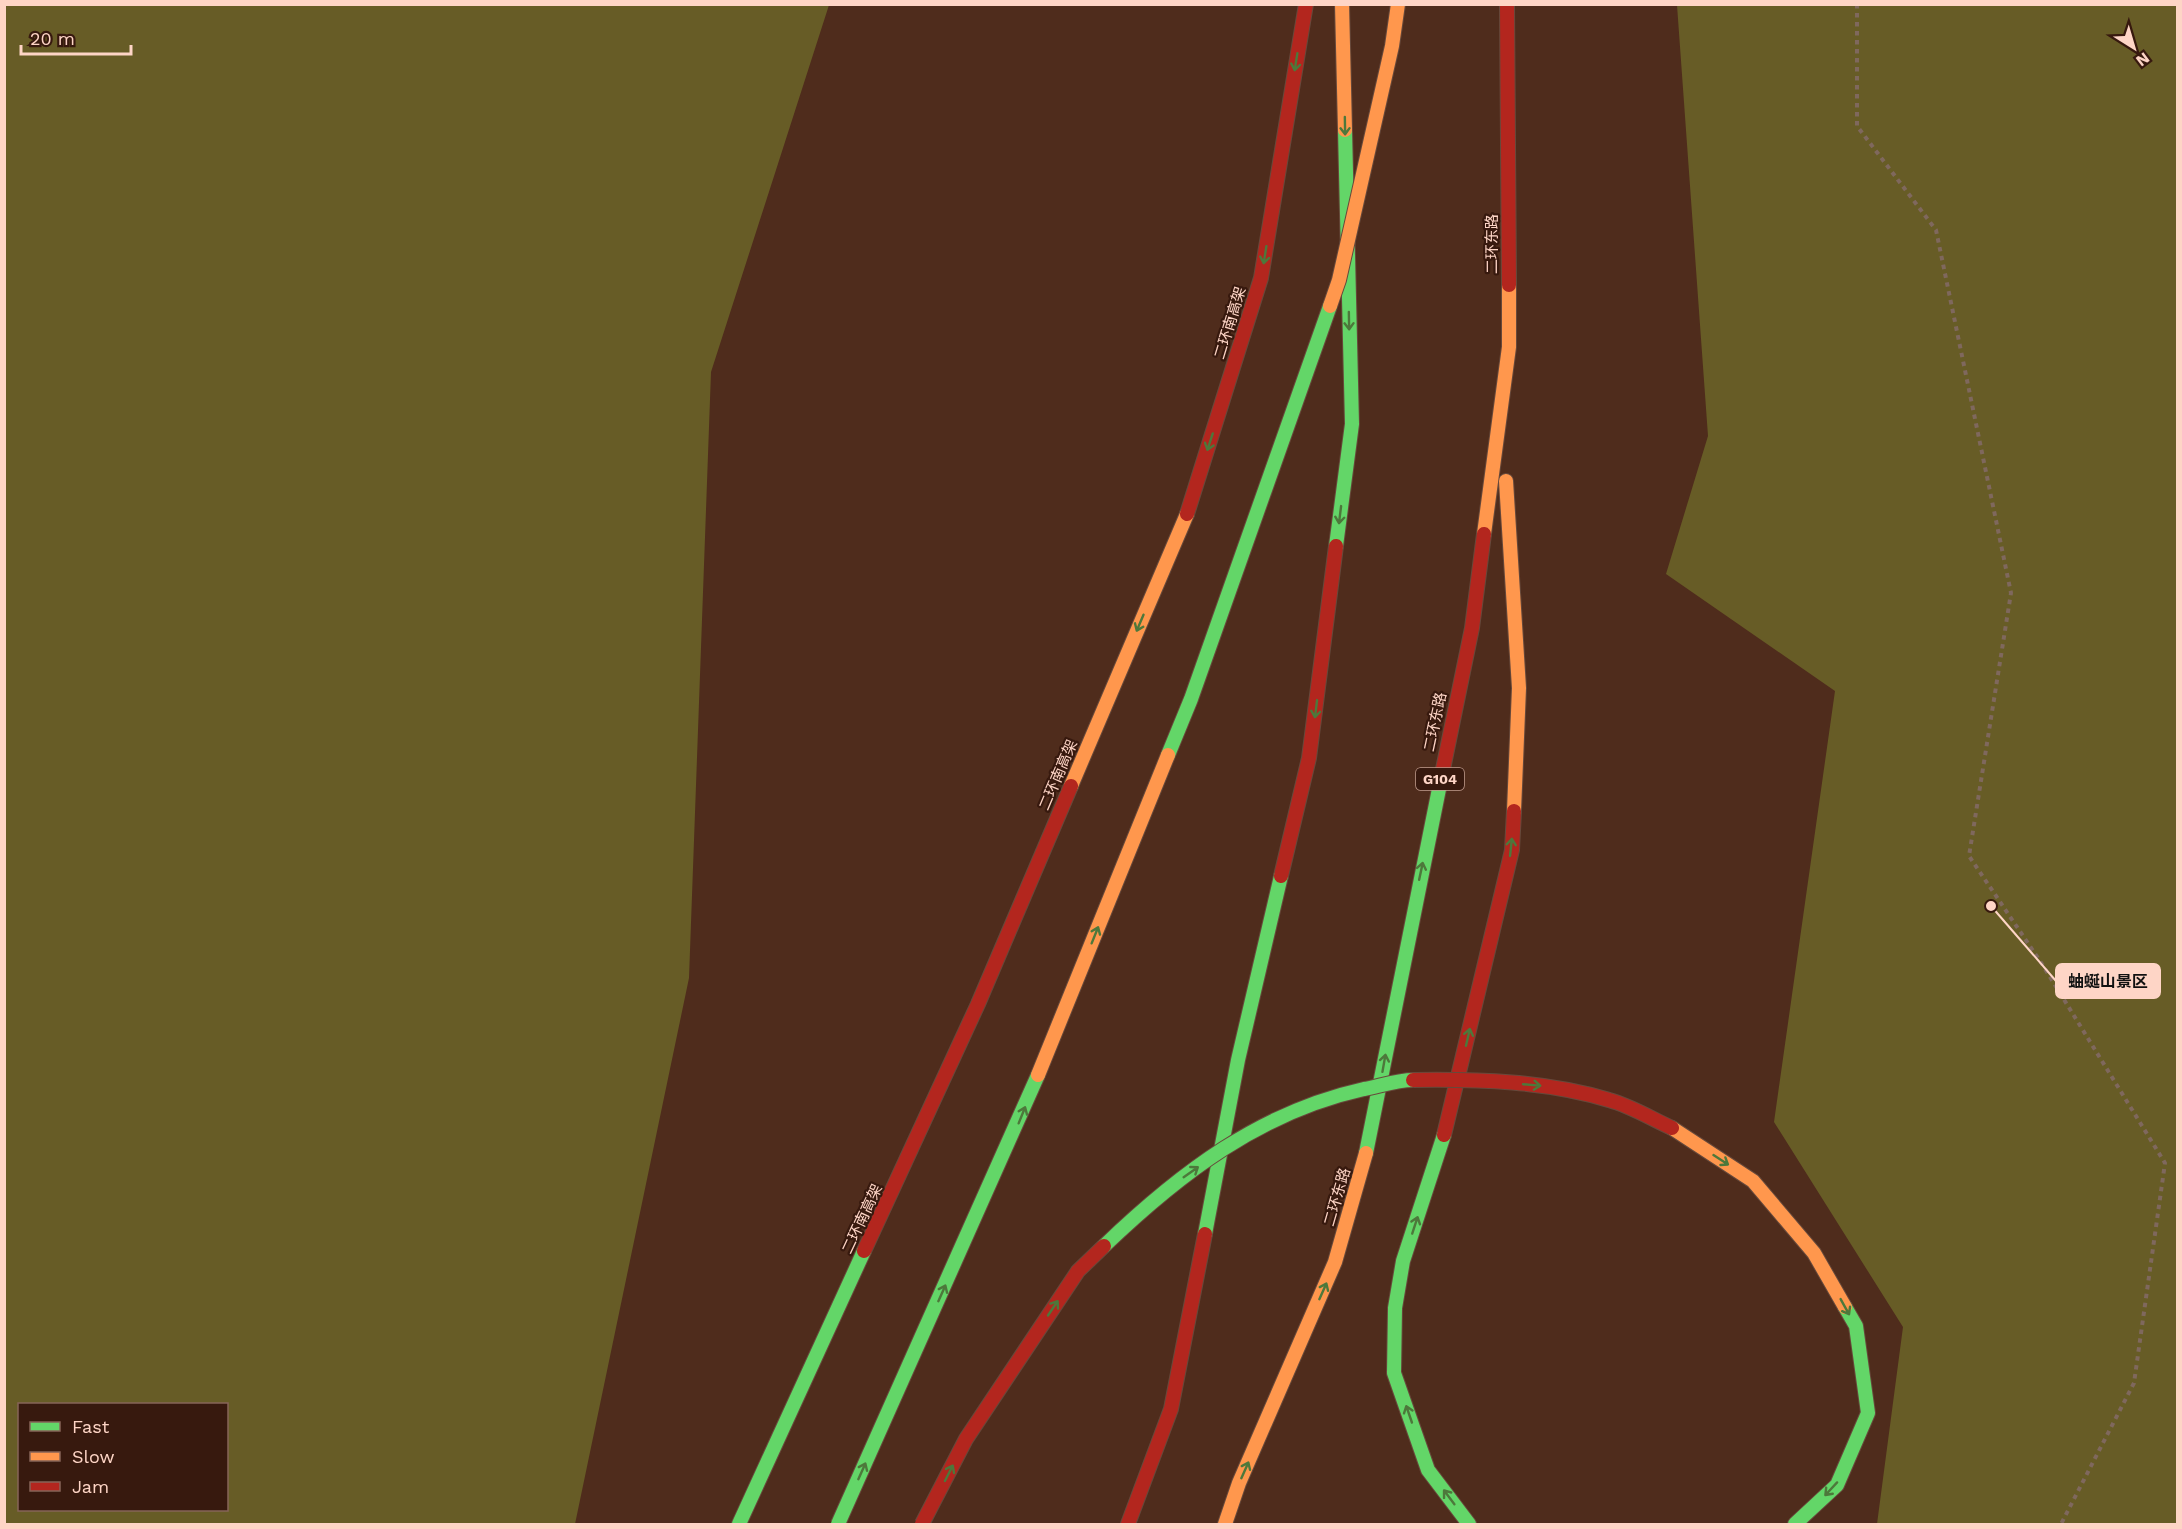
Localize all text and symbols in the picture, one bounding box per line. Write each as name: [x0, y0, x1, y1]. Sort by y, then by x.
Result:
scale bar: [21, 18, 130, 56]
north arrow: [2104, 18, 2164, 78]
text: 20 m: [30, 28, 75, 49]
text: N: [2132, 48, 2153, 71]
one-way arrow: [1291, 52, 1302, 72]
one-way arrow: [1339, 115, 1351, 135]
street label: 二环东路: [1483, 214, 1501, 274]
one-way arrow: [1259, 244, 1270, 264]
street label: 二环南高架: [1210, 284, 1250, 362]
one-way arrow: [1344, 310, 1355, 330]
one-way arrow: [1204, 432, 1215, 451]
one-way arrow: [1335, 505, 1346, 525]
one-way arrow: [1134, 614, 1145, 632]
street label: 二环东路: [1420, 691, 1450, 753]
one-way arrow: [1310, 698, 1321, 718]
street label: 二环南高架: [1035, 737, 1081, 813]
road number: G104: [1416, 768, 1464, 790]
one-way arrow: [1506, 838, 1517, 857]
one-way arrow: [1416, 862, 1427, 881]
one-way arrow: [1090, 926, 1101, 944]
callout: 蚰蜒山景区: [2056, 964, 2160, 998]
text: 蚰蜒山景区: [2068, 972, 2148, 991]
one-way arrow: [1462, 1028, 1474, 1047]
one-way arrow: [1379, 1053, 1390, 1073]
one-way arrow: [1521, 1080, 1541, 1091]
one-way arrow: [1017, 1107, 1028, 1125]
one-way arrow: [1712, 1155, 1729, 1167]
one-way arrow: [1182, 1166, 1198, 1178]
street label: 二环东路: [1320, 1166, 1354, 1228]
street label: 二环南高架: [838, 1181, 886, 1257]
one-way arrow: [1411, 1216, 1422, 1235]
one-way arrow: [1317, 1282, 1329, 1300]
one-way arrow: [937, 1285, 949, 1303]
one-way arrow: [1839, 1298, 1851, 1315]
one-way arrow: [1048, 1300, 1060, 1317]
legend: [18, 1403, 228, 1511]
one-way arrow: [1402, 1406, 1413, 1424]
text: Fast: [72, 1416, 110, 1437]
text: Slow: [72, 1446, 115, 1467]
one-way arrow: [1240, 1461, 1251, 1479]
one-way arrow: [857, 1463, 869, 1481]
one-way arrow: [944, 1464, 955, 1482]
text: Jam: [72, 1476, 109, 1497]
one-way arrow: [1824, 1482, 1838, 1497]
one-way arrow: [1442, 1489, 1455, 1505]

